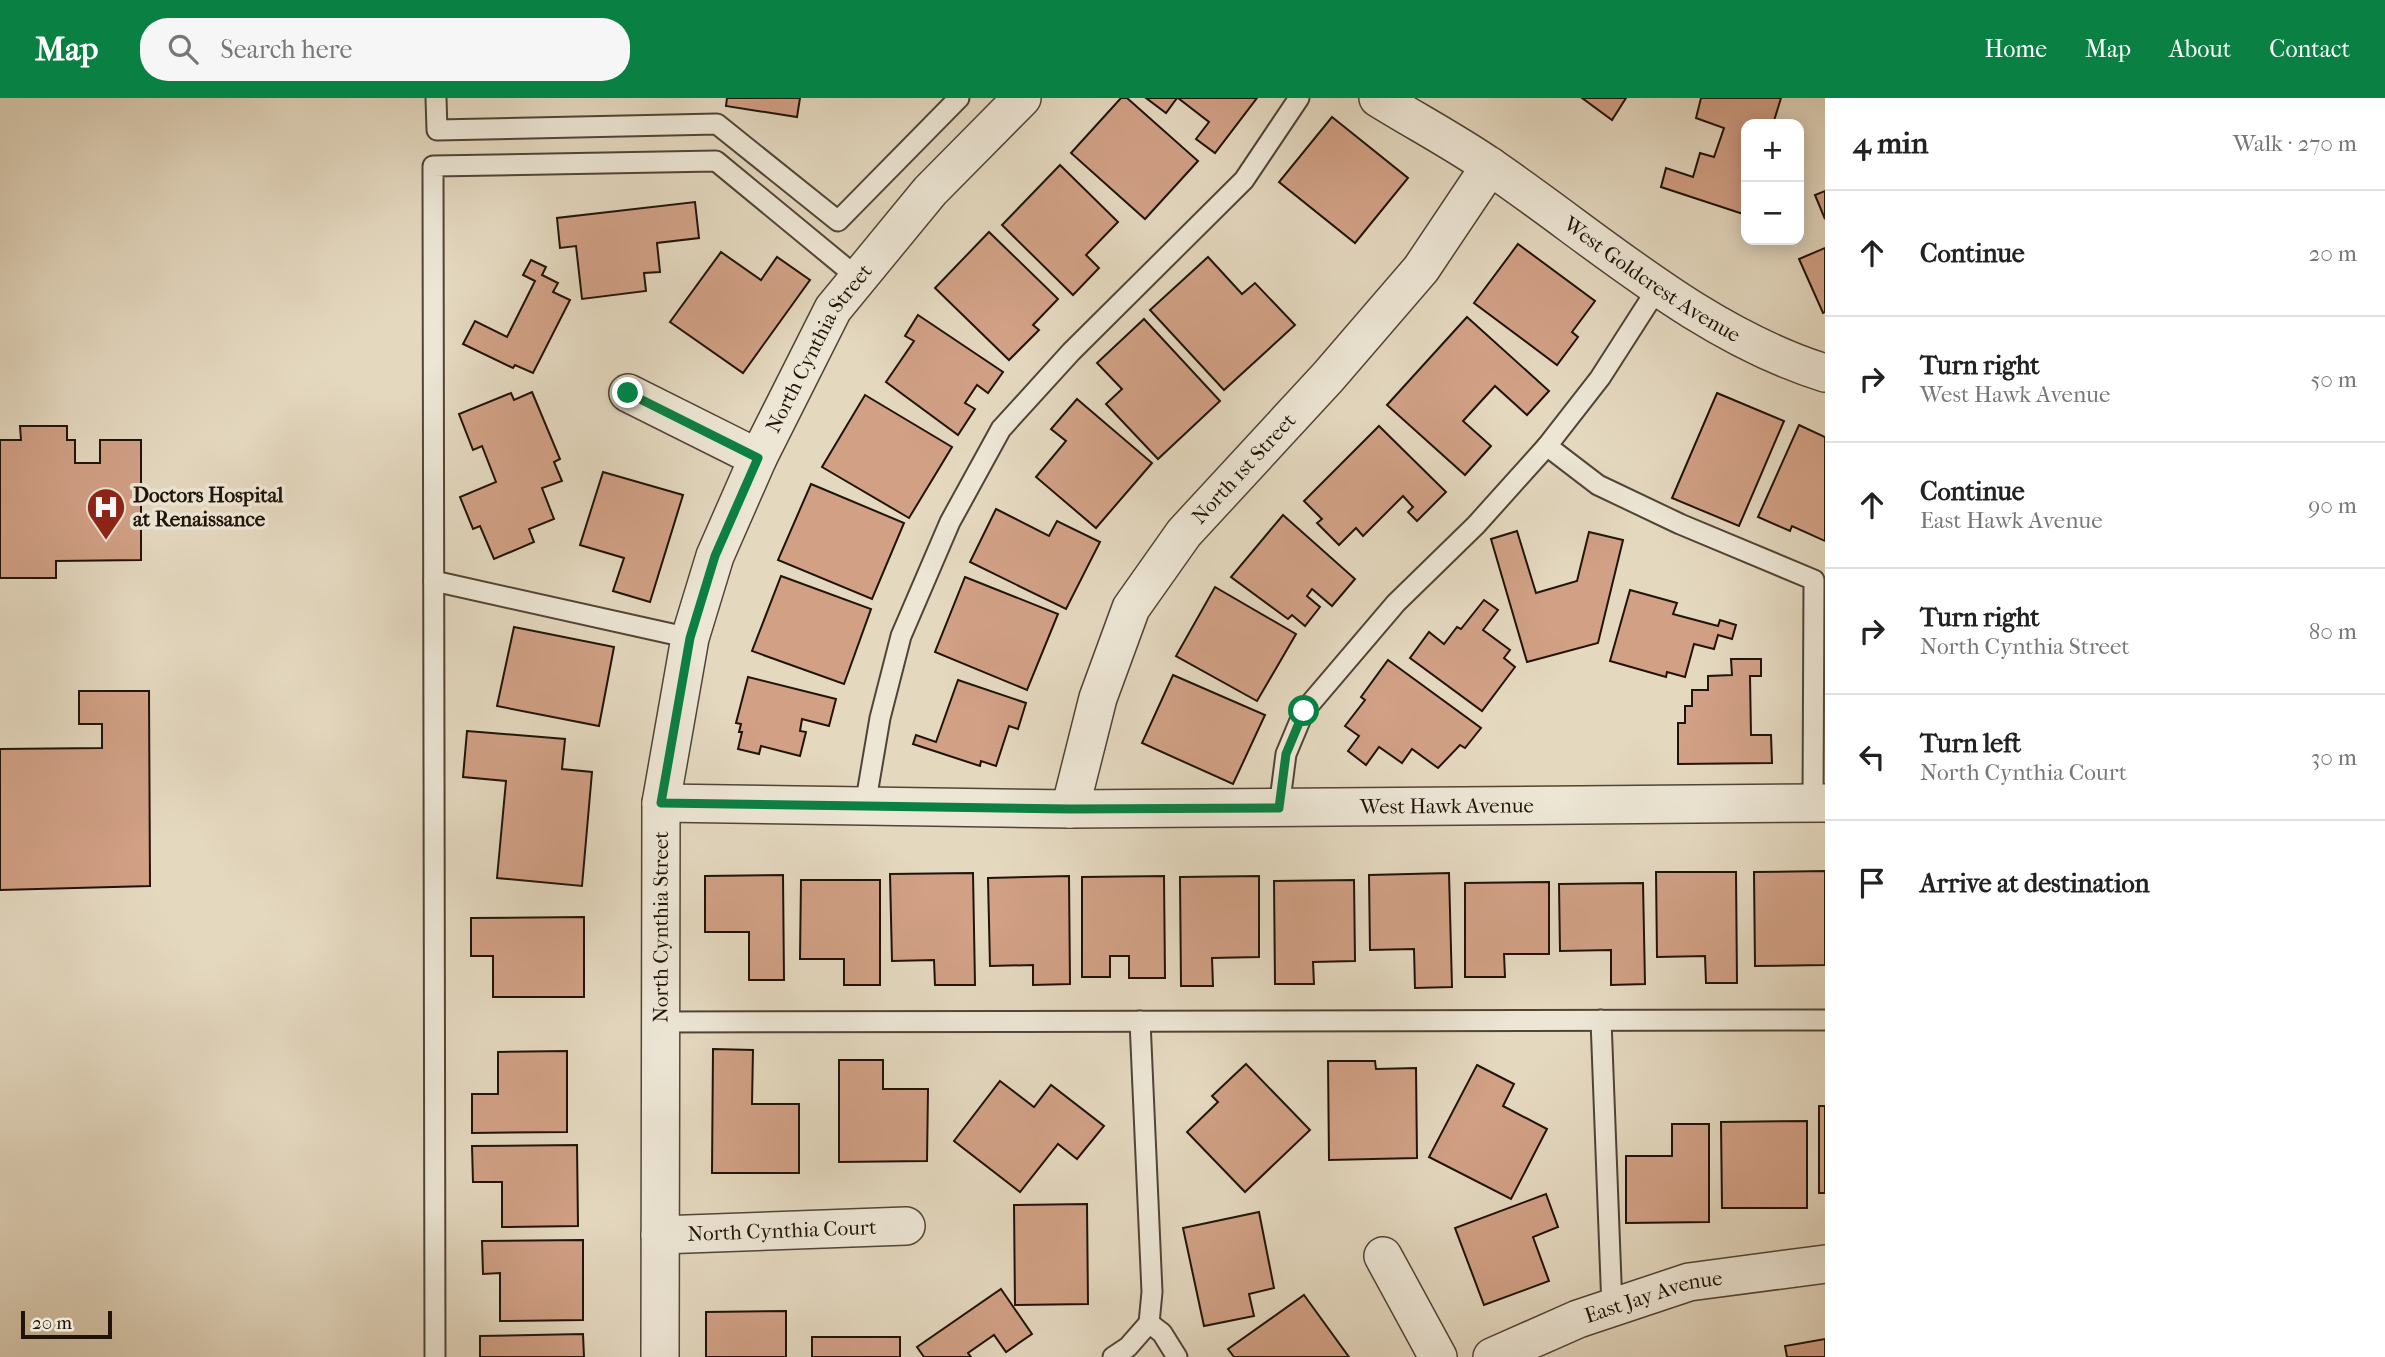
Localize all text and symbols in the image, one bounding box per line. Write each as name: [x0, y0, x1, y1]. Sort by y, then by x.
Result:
search box: [140, 18, 630, 81]
text: Map: [35, 30, 98, 69]
icon: search: [164, 30, 202, 68]
text: Search here: [220, 34, 352, 65]
text: Home: [1985, 35, 2047, 63]
text: Map: [2085, 35, 2131, 63]
text: About: [2169, 35, 2231, 63]
text: Contact: [2269, 35, 2350, 63]
map controls: [1741, 119, 1804, 245]
button: +: [1741, 119, 1804, 182]
text: 4 min: [1853, 126, 1928, 161]
text: Walk · 270 m: [2233, 130, 2357, 157]
button: −: [1741, 182, 1804, 245]
street label: West Goldcrest Avenue: [1558, 211, 1745, 347]
icon: ahead: [1853, 234, 1891, 272]
text: Continue: [1920, 238, 2025, 269]
text: 20 m: [2308, 240, 2357, 267]
street label: North Cynthia Street: [761, 259, 877, 437]
text: Turn right: [1920, 350, 2040, 381]
icon: right: [1853, 360, 1891, 398]
text: 50 m: [2310, 366, 2357, 393]
route end: [612, 377, 643, 408]
text: West Hawk Avenue: [1920, 381, 2110, 408]
street label: North 1st Street: [1187, 408, 1301, 529]
text: Continue: [1920, 476, 2025, 507]
place label: Doctors Hospital at Renaissance: [133, 483, 283, 531]
hospital icon: Doctors Hospital at Renaissance: [85, 486, 127, 541]
icon: ahead: [1853, 486, 1891, 524]
text: 90 m: [2308, 492, 2357, 519]
text: East Hawk Avenue: [1920, 507, 2103, 534]
text: Turn right: [1920, 602, 2040, 633]
icon: right: [1853, 612, 1891, 650]
text: 80 m: [2309, 618, 2357, 645]
text: North Cynthia Street: [1920, 633, 2130, 660]
route start: [1288, 695, 1319, 726]
text: Turn left: [1920, 728, 2021, 759]
icon: left: [1853, 738, 1891, 776]
text: 30 m: [2311, 744, 2357, 771]
text: North Cynthia Court: [1920, 759, 2127, 786]
street label: West Hawk Avenue: [1359, 793, 1534, 819]
street label: North Cynthia Street: [649, 831, 673, 1023]
icon: arrive: [1853, 864, 1891, 902]
text: Arrive at destination: [1920, 868, 2150, 899]
street label: North Cynthia Court: [687, 1215, 877, 1246]
street label: East Jay Avenue: [1581, 1266, 1724, 1328]
scale bar: [21, 1308, 112, 1340]
text: 20 m: [32, 1312, 72, 1334]

